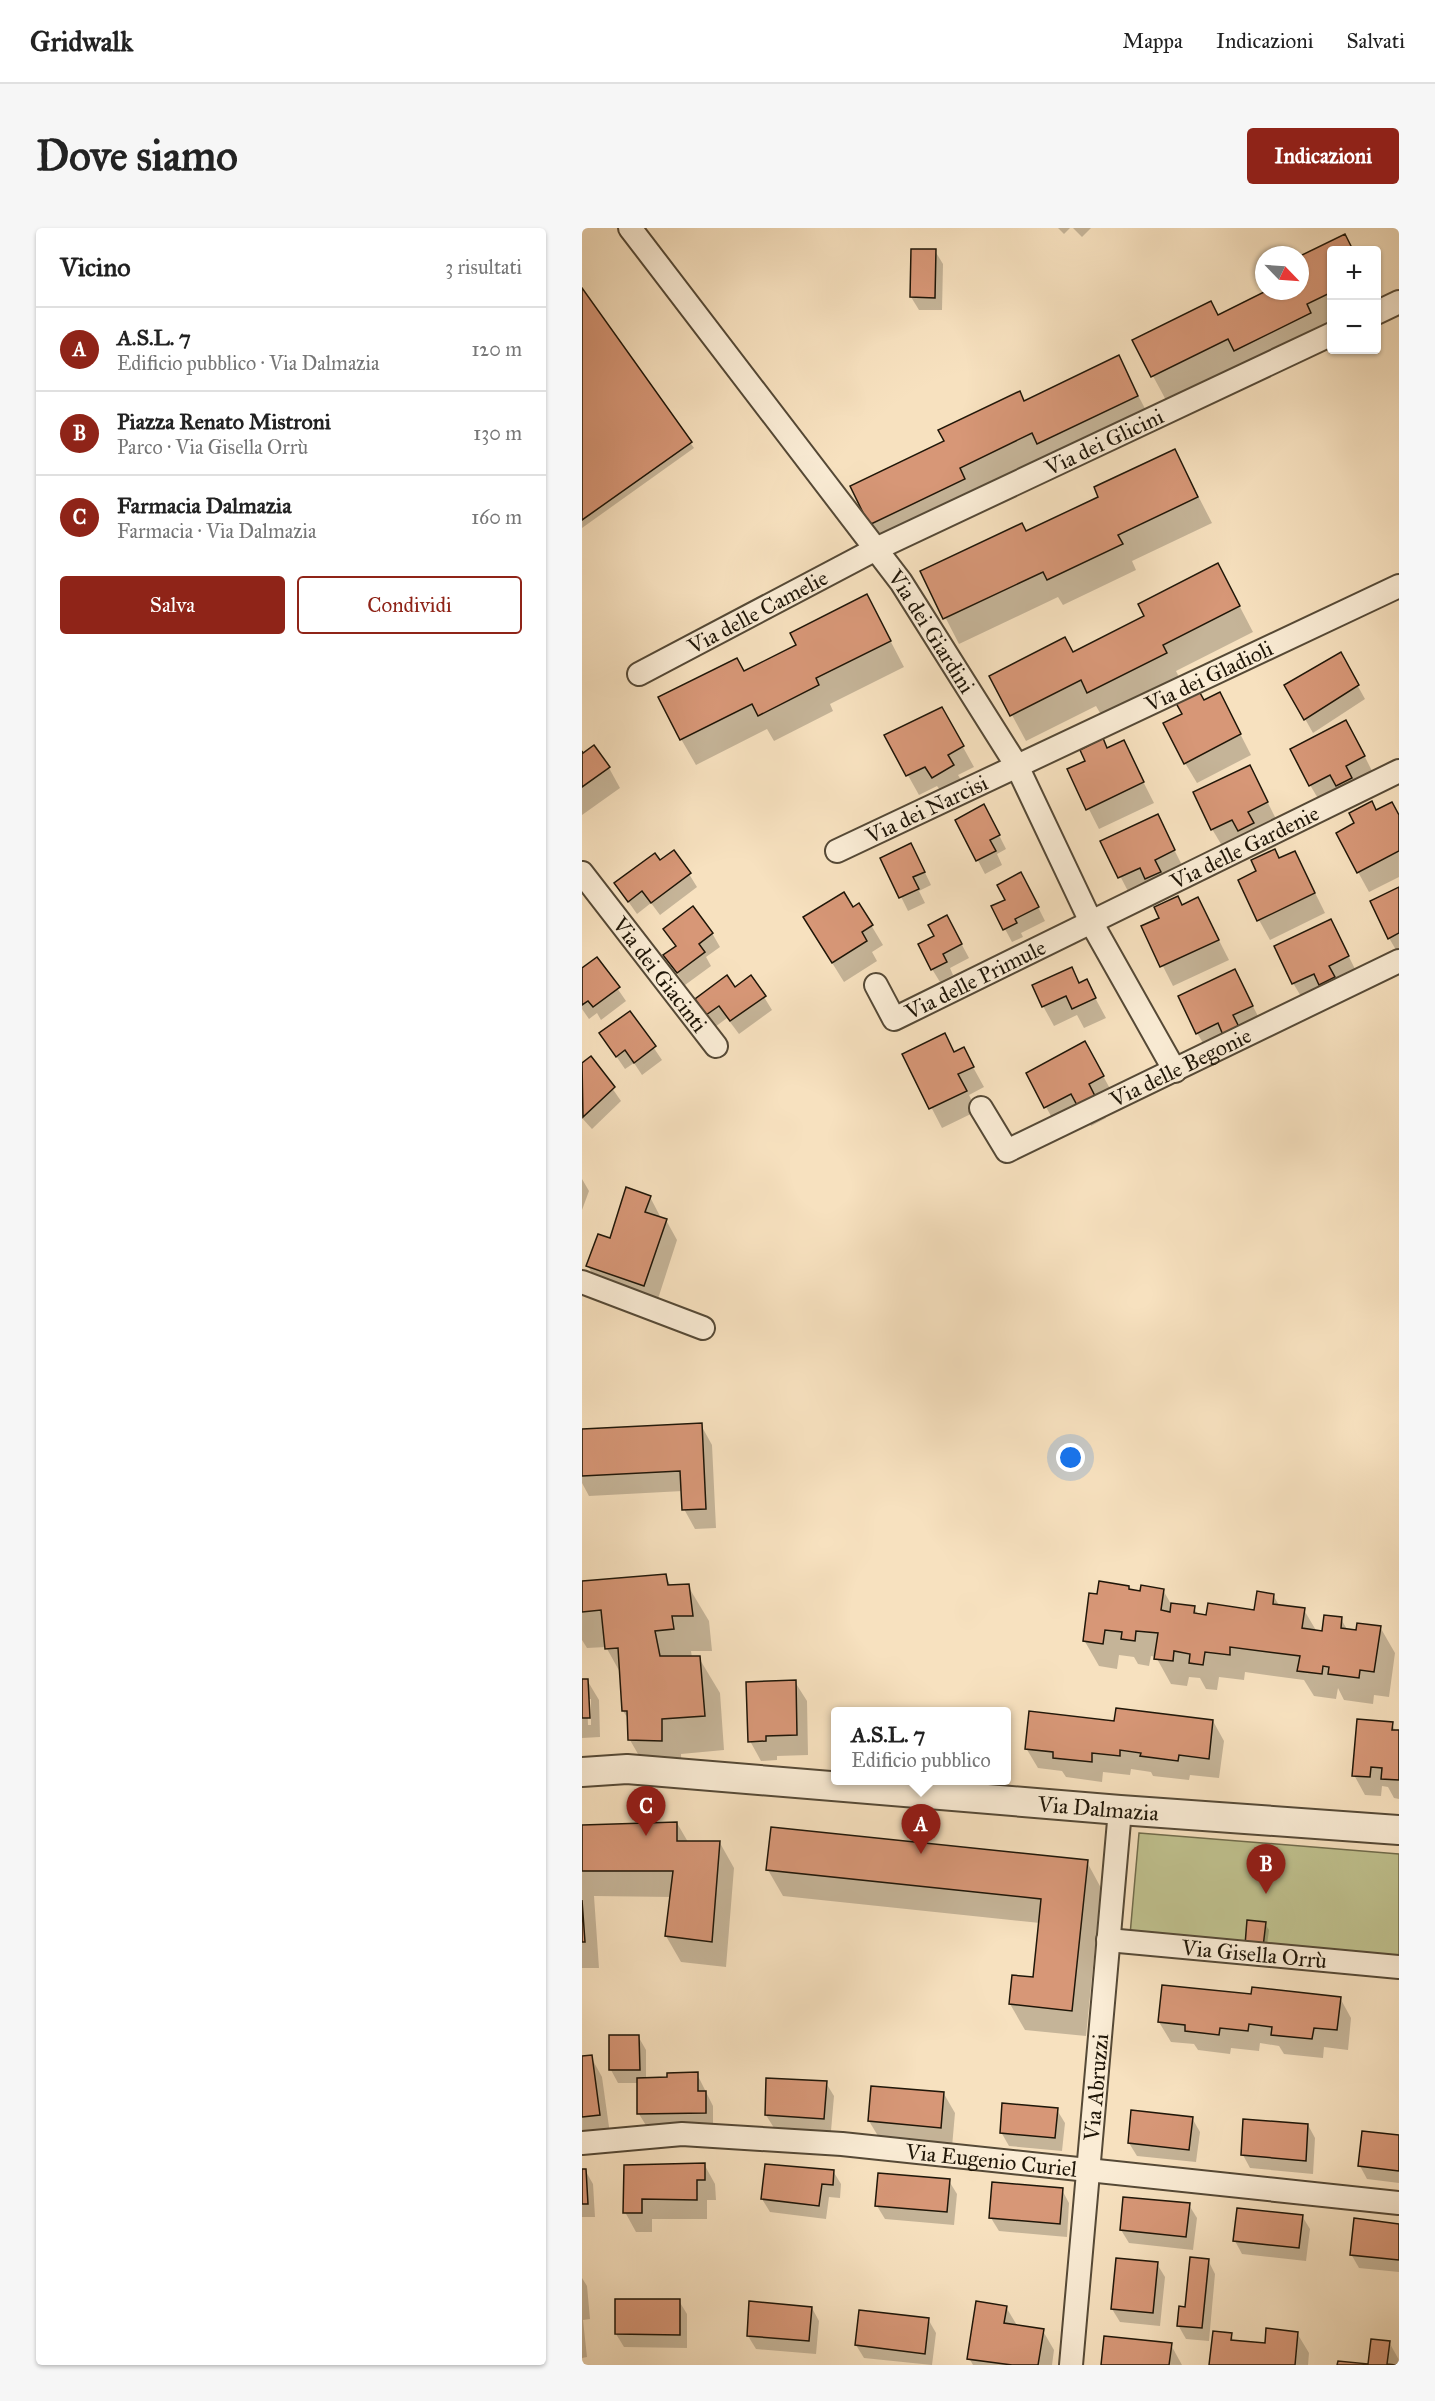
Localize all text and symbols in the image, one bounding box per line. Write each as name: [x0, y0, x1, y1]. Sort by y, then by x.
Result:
text: Gridwalk: [30, 24, 133, 59]
text: Mappa: [1123, 28, 1183, 54]
text: Indicazioni: [1216, 28, 1314, 54]
text: Salvati: [1347, 28, 1405, 54]
button: Indicazioni: [1247, 128, 1399, 184]
text: Dove siamo: [36, 130, 238, 182]
north arrow: [1255, 246, 1309, 300]
map controls: [1327, 246, 1381, 354]
button: +: [1327, 246, 1381, 300]
text: Vicino: [60, 251, 131, 283]
text: 3 risultati: [445, 255, 522, 279]
button: −: [1327, 300, 1381, 354]
text: A.S.L. 7: [117, 324, 191, 351]
text: A: [73, 337, 86, 361]
text: 120 m: [471, 337, 522, 361]
text: Edificio pubblico · Via Dalmazia: [117, 351, 380, 375]
street label: Via dei Glicini: [1040, 402, 1168, 481]
text: Piazza Renato Mistroni: [117, 408, 331, 435]
text: B: [73, 421, 86, 445]
text: 130 m: [473, 421, 522, 445]
text: Parco · Via Gisella Orrù: [117, 435, 308, 459]
text: Farmacia Dalmazia: [117, 492, 291, 519]
text: C: [73, 505, 86, 529]
text: 160 m: [471, 505, 522, 529]
text: Farmacia · Via Dalmazia: [117, 519, 316, 543]
street label: Via dei Giardini: [882, 563, 981, 698]
street label: Via delle Camelie: [682, 564, 832, 660]
button: Salva: [60, 576, 285, 634]
button: Condividi: [297, 576, 522, 634]
street label: Via dei Gladioli: [1140, 634, 1277, 718]
street label: Via dei Narcisi: [860, 769, 992, 849]
street label: Via delle Gardenie: [1165, 799, 1323, 895]
street label: Via dei Giacinti: [607, 910, 714, 1037]
street label: Via delle Primule: [900, 933, 1050, 1025]
street label: Via delle Begonie: [1105, 1021, 1255, 1113]
your location: [1056, 1443, 1085, 1472]
popup: [831, 1707, 1011, 1785]
text: A.S.L. 7: [851, 1721, 925, 1748]
text: Edificio pubblico: [851, 1748, 991, 1772]
pin: C: [626, 1786, 666, 1836]
street label: Via Dalmazia: [1036, 1790, 1160, 1826]
pin: A: [902, 1804, 940, 1854]
pin: B: [1246, 1844, 1286, 1894]
street label: Via Gisella Orrù: [1180, 1933, 1329, 1974]
street label: Via Abruzzi: [1077, 2032, 1114, 2143]
street label: Via Eugenio Curiel: [903, 2137, 1079, 2182]

